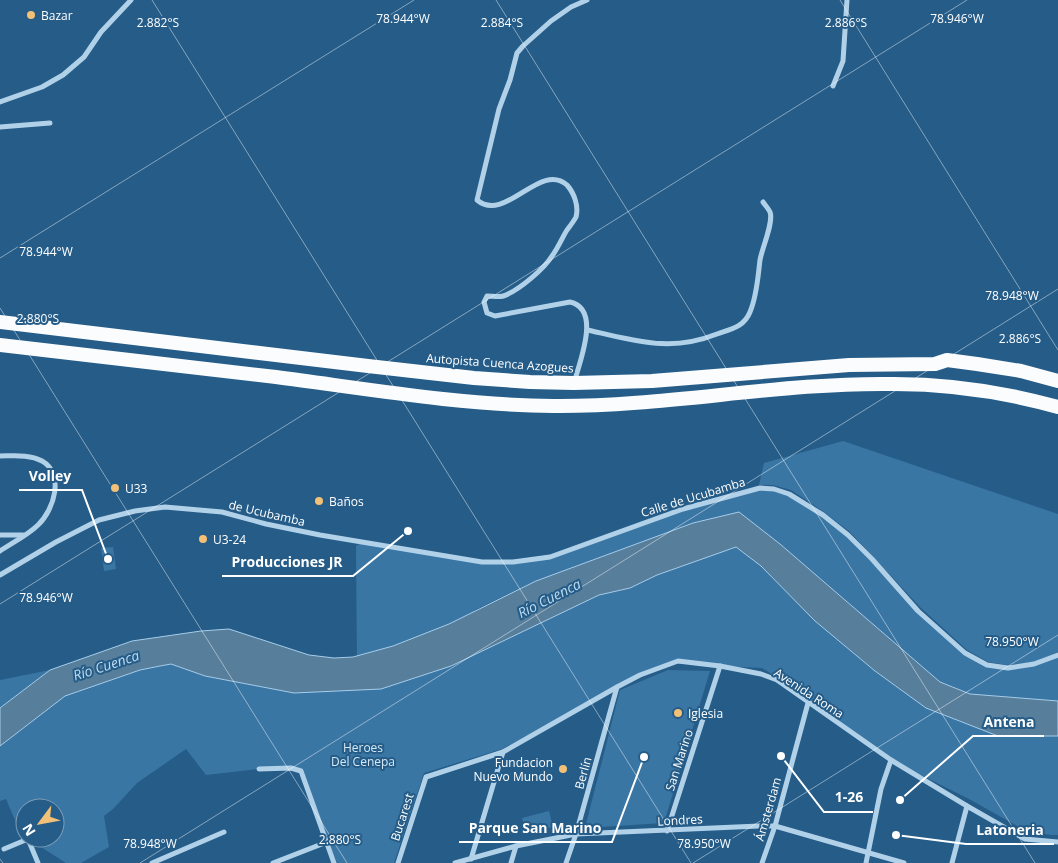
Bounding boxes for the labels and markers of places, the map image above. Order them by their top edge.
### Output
place label: Bazar [41,7,73,24]
marker: Bazar [25,9,37,21]
callout: Volley [19,461,82,490]
place label: U33 [125,480,148,497]
marker: U33 [109,482,121,494]
place label: Baños [329,493,364,510]
marker: Baños [313,495,325,507]
place label: U3-24 [213,531,246,548]
marker: U3-24 [197,533,209,545]
callout: Producciones JR [222,547,353,576]
place label: Iglesia [688,705,723,722]
marker: Iglesia [672,707,684,719]
callout: Antena [973,707,1044,736]
place label: Fundacion Nuevo Mundo [473,754,553,785]
marker: Fundacion Nuevo Mundo [557,763,569,775]
callout: 1-26 [824,783,873,812]
callout: Parque San Marino [459,813,612,842]
callout: Latoneria [966,815,1054,844]

